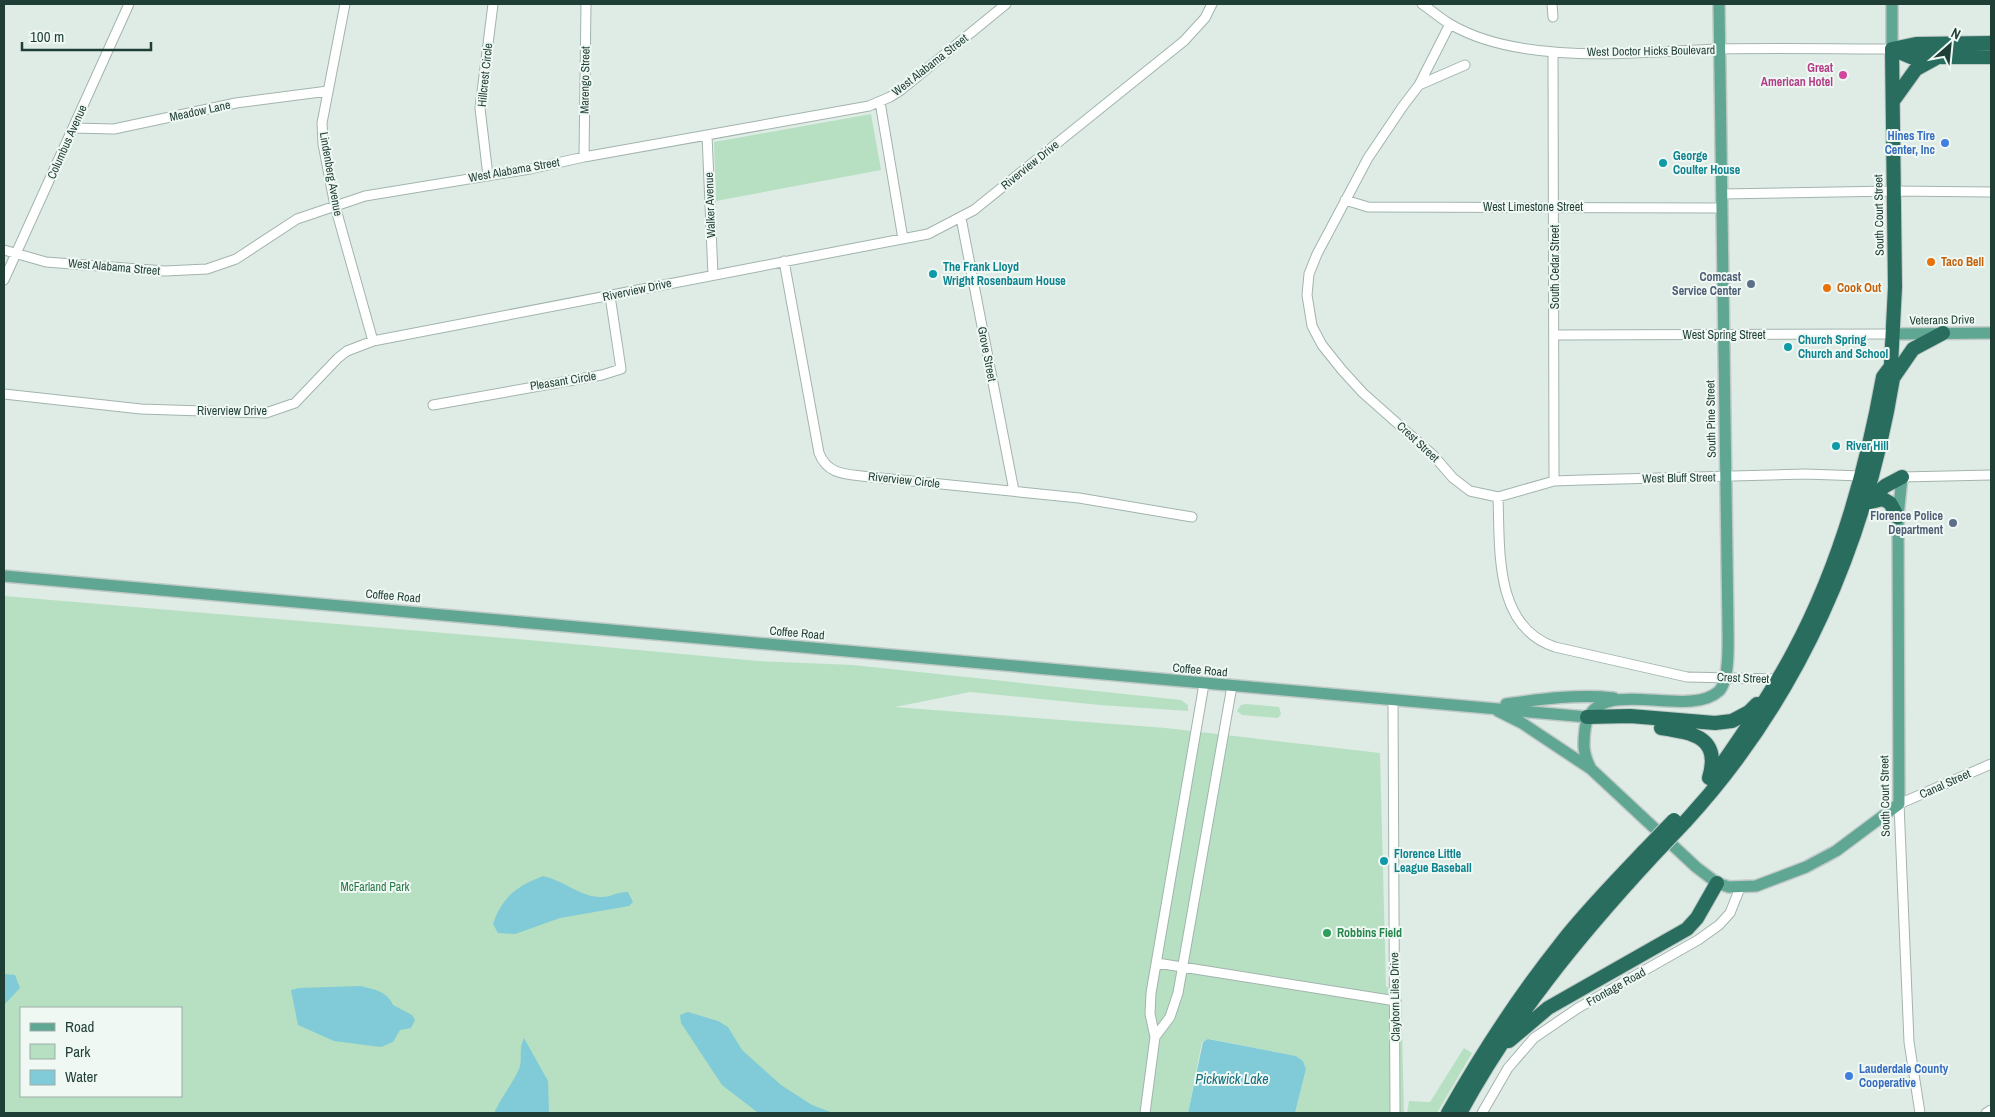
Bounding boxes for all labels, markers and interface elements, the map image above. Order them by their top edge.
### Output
scale bar [22,20,151,52]
north arrow [1925,20,1975,70]
text: N [1948,24,1964,43]
text: 100 m [30,26,64,47]
street label: West Alabama Street [889,30,971,100]
street label: Hillcrest Circle [474,42,496,108]
street label: West Doctor Hicks Boulevard [1587,42,1715,60]
street label: Marengo Street [576,46,594,114]
place label: Great American Hotel [1761,60,1834,90]
marker: Great American Hotel [1837,69,1849,81]
street label: Meadow Lane [168,97,232,125]
street label: Columbus Avenue [43,102,91,182]
place label: Hines Tire Center, Inc [1885,128,1936,158]
street label: Lindenberg Avenue [316,131,346,217]
street label: Riverview Drive [998,137,1062,193]
marker: Hines Tire Center, Inc [1939,137,1951,149]
place label: George Coulter House [1673,148,1741,178]
street label: West Alabama Street [467,154,561,186]
marker: George Coulter House [1657,157,1669,169]
street label: Walker Avenue [701,172,719,238]
street label: South Court Street [1870,174,1888,256]
street label: West Limestone Street [1483,199,1583,215]
street label: South Cedar Street [1547,225,1563,309]
place label: Taco Bell [1941,254,1984,270]
street label: West Alabama Street [67,255,161,279]
marker: Taco Bell [1925,256,1937,268]
place label: The Frank Lloyd Wright Rosenbaum House [943,259,1066,289]
marker: The Frank Lloyd Wright Rosenbaum House [927,268,939,280]
place label: Comcast Service Center [1672,269,1742,299]
street label: Riverview Drive [601,275,673,305]
marker: Comcast Service Center [1745,278,1757,290]
place label: Cook Out [1837,280,1882,296]
marker: Cook Out [1821,282,1833,294]
street label: Veterans Drive [1909,311,1975,329]
street label: Grove Street [974,325,1000,383]
street label: West Spring Street [1683,327,1766,343]
place label: Church Spring Church and School [1798,332,1888,362]
marker: Church Spring Church and School [1782,341,1794,353]
street label: Pleasant Circle [529,368,597,394]
street label: South Pine Street [1702,380,1720,458]
street label: Riverview Drive [197,403,267,419]
street label: Crest Street [1393,418,1443,466]
place label: River Hill [1846,438,1889,454]
marker: River Hill [1830,440,1842,452]
street label: Riverview Circle [867,468,941,492]
street label: West Bluff Street [1642,469,1716,487]
place label: Florence Police Department [1870,508,1944,538]
marker: Florence Police Department [1947,517,1959,529]
street label: Coffee Road [365,586,421,606]
street label: Coffee Road [769,623,825,643]
street label: Coffee Road [1172,660,1228,680]
street label: Crest Street [1716,669,1770,687]
street label: South Court Street [1876,755,1894,837]
street label: Canal Street [1917,765,1973,802]
place label: Florence Little League Baseball [1394,846,1472,876]
marker: Florence Little League Baseball [1378,855,1390,867]
park label: McFarland Park [341,879,410,895]
place label: Robbins Field [1337,925,1402,941]
marker: Robbins Field [1321,927,1333,939]
street label: Clayborn Liles Drive [1386,952,1404,1042]
street label: Frontage Road [1583,964,1649,1010]
legend [20,1007,182,1097]
text: Road [65,1016,94,1037]
text: Park [65,1041,91,1062]
place label: Lauderdale County Cooperative [1859,1061,1949,1091]
text: Water [65,1066,97,1087]
water label: Pickwick Lake [1195,1070,1269,1088]
marker: Lauderdale County Cooperative [1843,1070,1855,1082]

